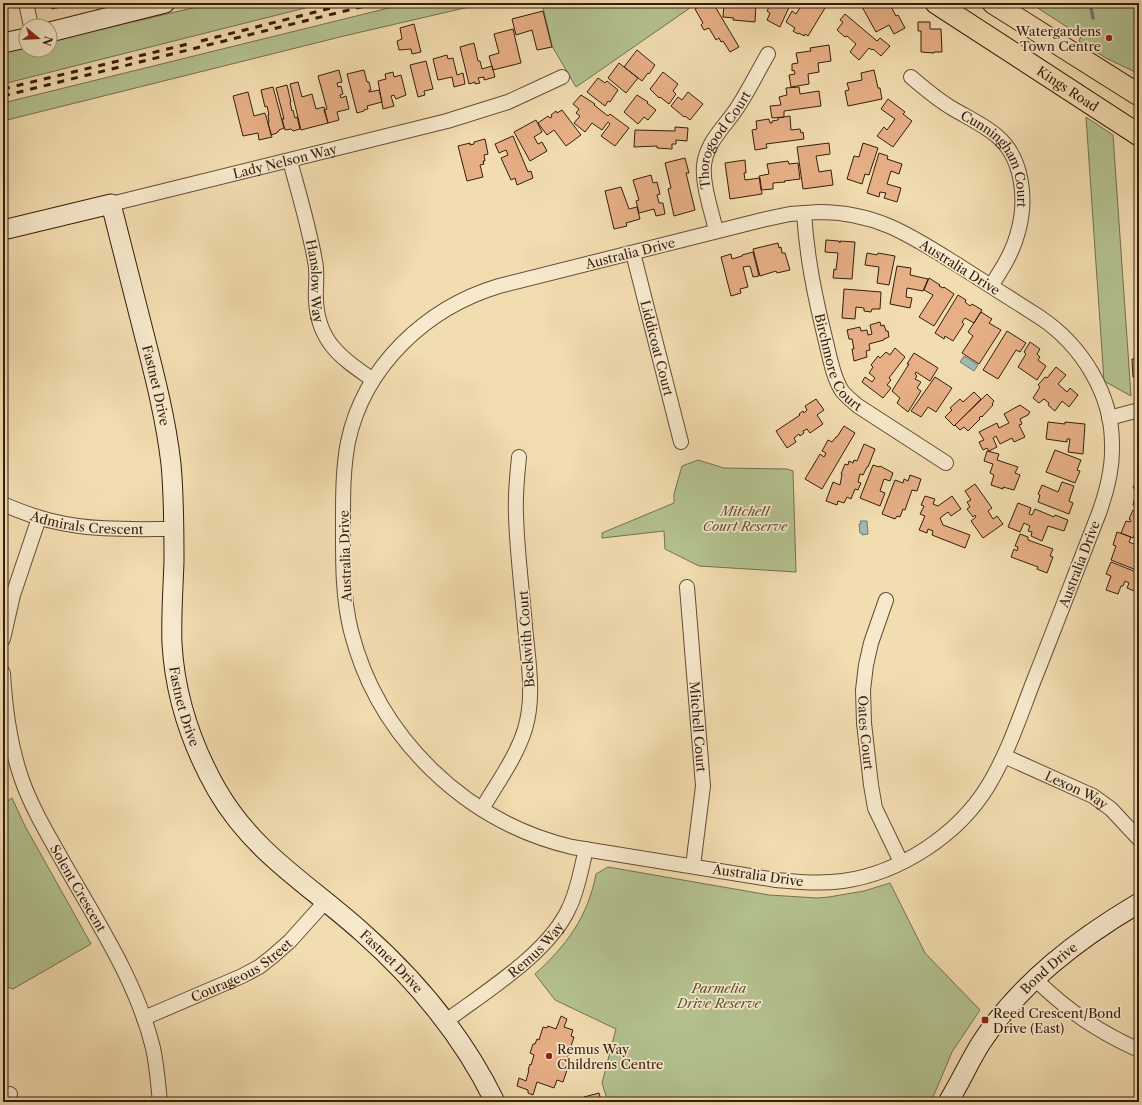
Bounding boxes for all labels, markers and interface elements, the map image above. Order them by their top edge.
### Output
north arrow [18,18,58,58]
place label: Watergardens Town Centre [1015,23,1101,54]
marker: Watergardens Town Centre [1104,33,1114,43]
text: N [39,34,56,48]
street label: Kings Road [1034,63,1102,115]
street label: Thorogood Court [696,88,754,190]
street label: Cunningham Court [958,107,1030,208]
street label: Lady Nelson Way [231,140,339,182]
street label: Australia Drive [583,234,676,272]
street label: Australia Drive [916,235,1003,298]
street label: Hanslow Way [303,238,327,325]
street label: Liddicoat Court [637,298,677,398]
street label: Birchmore Court [812,312,865,415]
street label: Fastnet Drive [139,343,173,427]
park label: Mitchell Court Reserve [703,503,788,534]
street label: Admirals Crescent [28,507,144,537]
street label: Australia Drive [335,510,355,603]
street label: Australia Drive [1055,518,1103,611]
street label: Beckwith Court [515,589,537,688]
street label: Fastnet Drive [166,665,203,749]
street label: Mitchell Court [687,680,710,773]
street label: Oates Court [855,695,877,771]
street label: Lexon Way [1042,767,1112,813]
street label: Solent Crescent [47,841,110,935]
street label: Australia Drive [711,861,805,889]
street label: Remus Way [505,918,567,981]
street label: Fastnet Drive [357,926,426,996]
street label: Courageous Street [188,935,296,1005]
street label: Bond Drive [1017,939,1080,997]
park label: Parmelia Drive Reserve [676,980,762,1011]
place label: Reed Crescent/Bond Drive (East) [993,1005,1121,1036]
marker: Reed Crescent/Bond Drive (East) [980,1015,990,1025]
place label: Remus Way Childrens Centre [557,1041,663,1072]
marker: Remus Way Childrens Centre [544,1051,554,1061]

